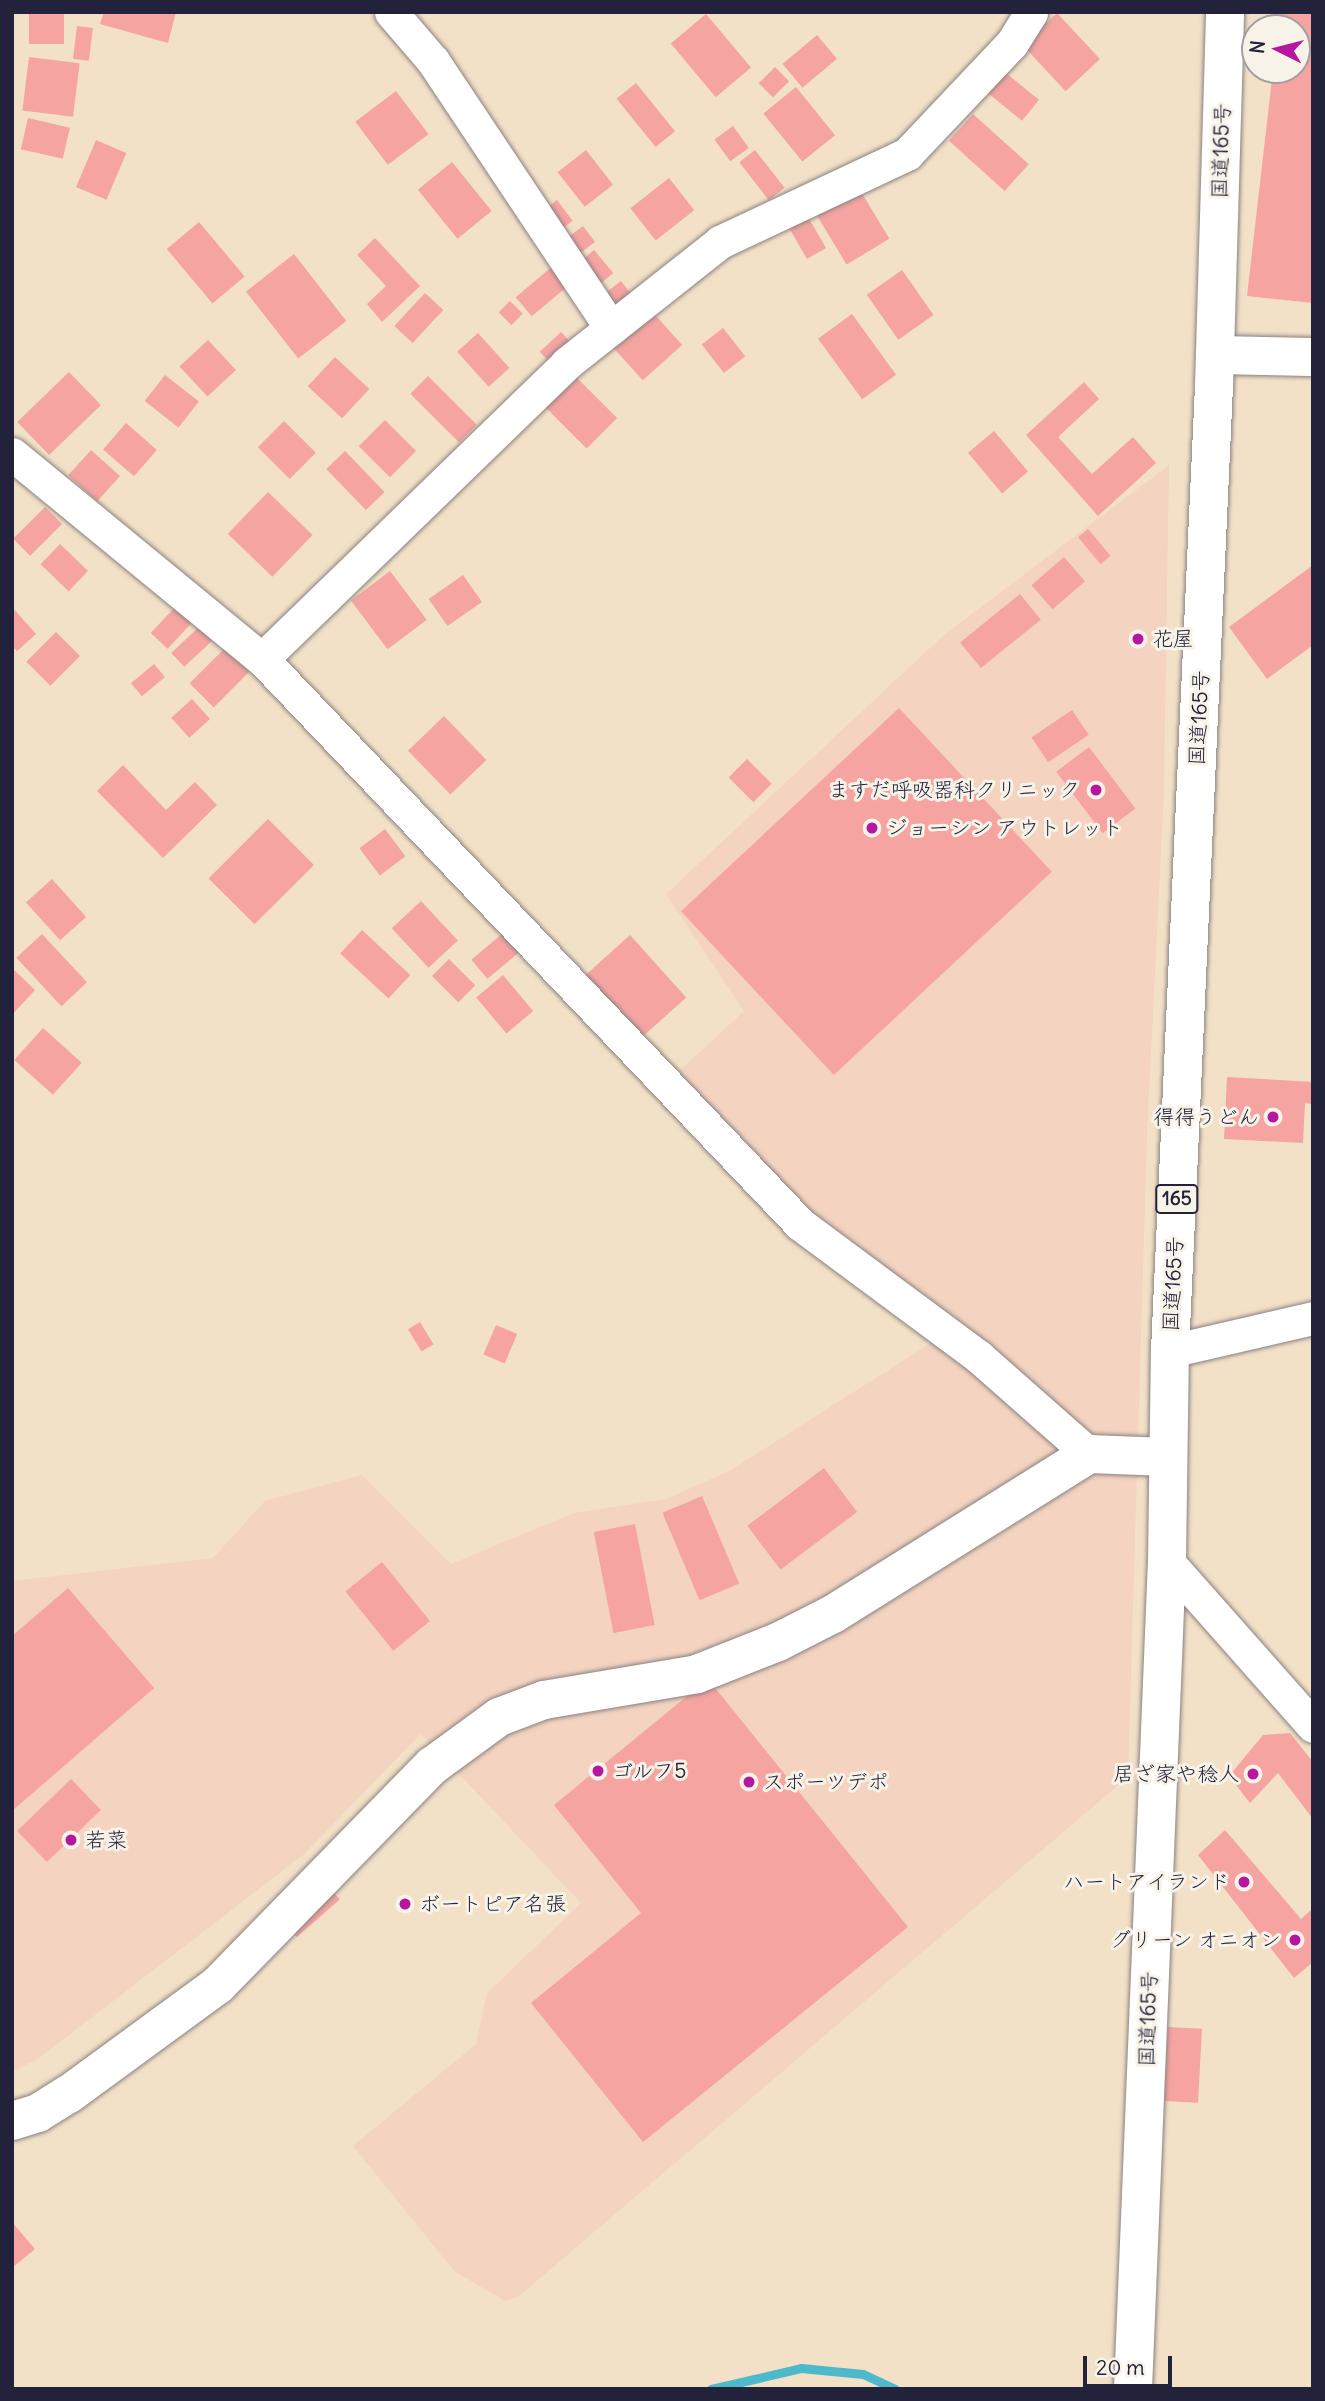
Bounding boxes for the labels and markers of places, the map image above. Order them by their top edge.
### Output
place label: 花屋 [1152,626,1194,652]
marker: 花屋 [1130,631,1146,647]
place label: ますだ呼吸器科クリニック [828,777,1080,803]
marker: ますだ呼吸器科クリニック [1086,780,1106,800]
place label: ジョーシン アウトレット [886,815,1122,841]
marker: ジョーシン アウトレット [864,820,880,836]
place label: 得得うどん [1154,1104,1259,1130]
marker: 得得うどん [1265,1109,1281,1125]
place label: ゴルフ5 [612,1758,687,1784]
place label: 居ざ家や稔人 [1113,1761,1239,1787]
marker: ゴルフ5 [590,1763,606,1779]
marker: 居ざ家や稔人 [1245,1766,1261,1782]
place label: スポーツデポ [763,1769,889,1795]
marker: スポーツデポ [741,1774,757,1790]
place label: 若菜 [85,1827,127,1853]
marker: 若菜 [63,1832,79,1848]
place label: ハートアイランド [1062,1869,1230,1895]
marker: ハートアイランド [1236,1874,1252,1890]
place label: ボートピア名張 [419,1891,566,1917]
marker: ボートピア名張 [397,1896,413,1912]
place label: グリーン オニオン [1108,1927,1281,1953]
marker: グリーン オニオン [1287,1932,1303,1948]

